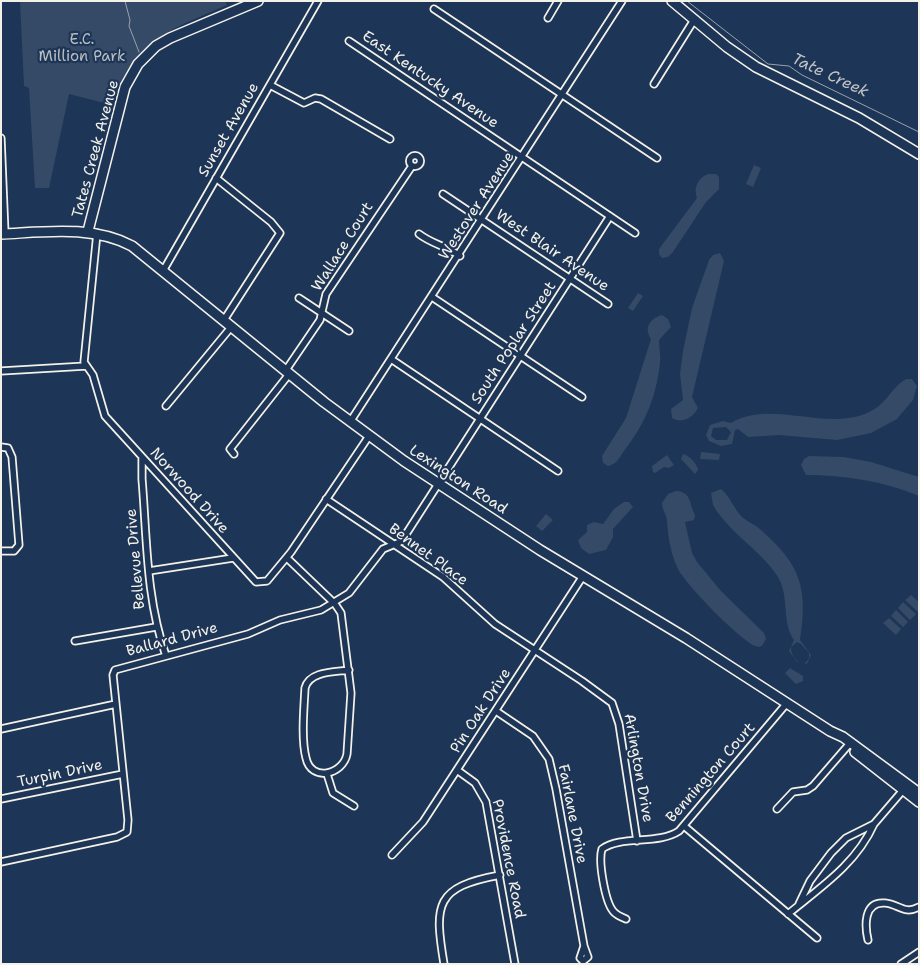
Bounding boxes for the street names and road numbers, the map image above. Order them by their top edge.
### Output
street label: East Kentucky Avenue [358,28,502,132]
street label: Tates Creek Avenue [69,78,123,220]
street label: Sunset Avenue [195,80,263,180]
street label: Westover Avenue [435,149,519,263]
street label: Wallace Court [308,199,378,295]
street label: West Blair Avenue [492,206,612,296]
street label: South Poplar Street [468,278,560,408]
street label: Lexington Road [406,442,510,518]
street label: Norwood Drive [146,444,232,538]
street label: Bellevue Drive [123,508,149,610]
street label: Bennet Place [385,520,471,590]
street label: Ballard Drive [124,619,220,661]
street label: Pin Oak Drive [447,665,515,757]
street label: Arlington Drive [620,712,656,824]
street label: Bennington Court [663,719,759,827]
street label: Turpin Drive [16,756,104,792]
street label: Fairlane Drive [554,763,590,865]
street label: Providence Road [488,798,528,920]

